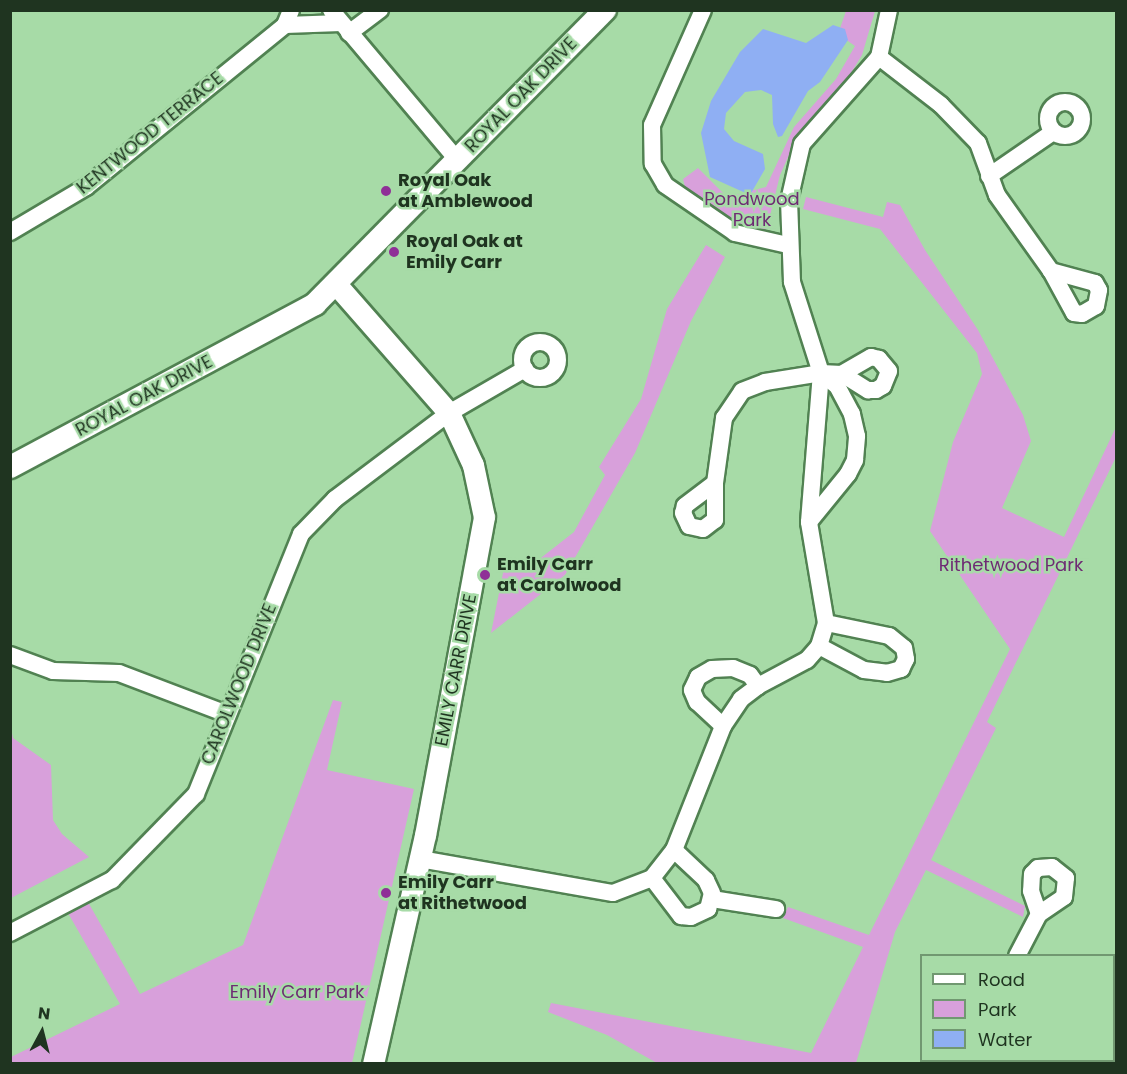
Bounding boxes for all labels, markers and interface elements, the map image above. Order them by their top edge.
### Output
street label: ROYAL OAK DRIVE [461,33,581,157]
street label: KENTWOOD TERRACE [73,67,227,199]
place label: Royal Oak at Amblewood [398,170,533,213]
marker: Royal Oak at Amblewood [379,184,393,198]
park label: Pondwood Park [704,189,800,232]
place label: Royal Oak at Emily Carr [406,231,523,274]
marker: Royal Oak at Emily Carr [387,245,401,259]
street label: ROYAL OAK DRIVE [72,351,216,441]
place label: Emily Carr at Carolwood [497,554,622,596]
park label: Rithetwood Park [939,554,1083,576]
marker: Emily Carr at Carolwood [478,568,492,582]
street label: EMILY CARR DRIVE [431,592,481,748]
street label: CAROLWOOD DRIVE [197,600,281,768]
place label: Emily Carr at Rithetwood [398,872,527,914]
marker: Emily Carr at Rithetwood [379,886,393,900]
legend [920,954,1115,1062]
text: Road [978,967,1025,992]
park label: Emily Carr Park [230,981,364,1003]
text: Park [978,997,1017,1022]
text: N [37,1001,52,1026]
north arrow [12,1002,72,1062]
text: Water [978,1027,1032,1052]

